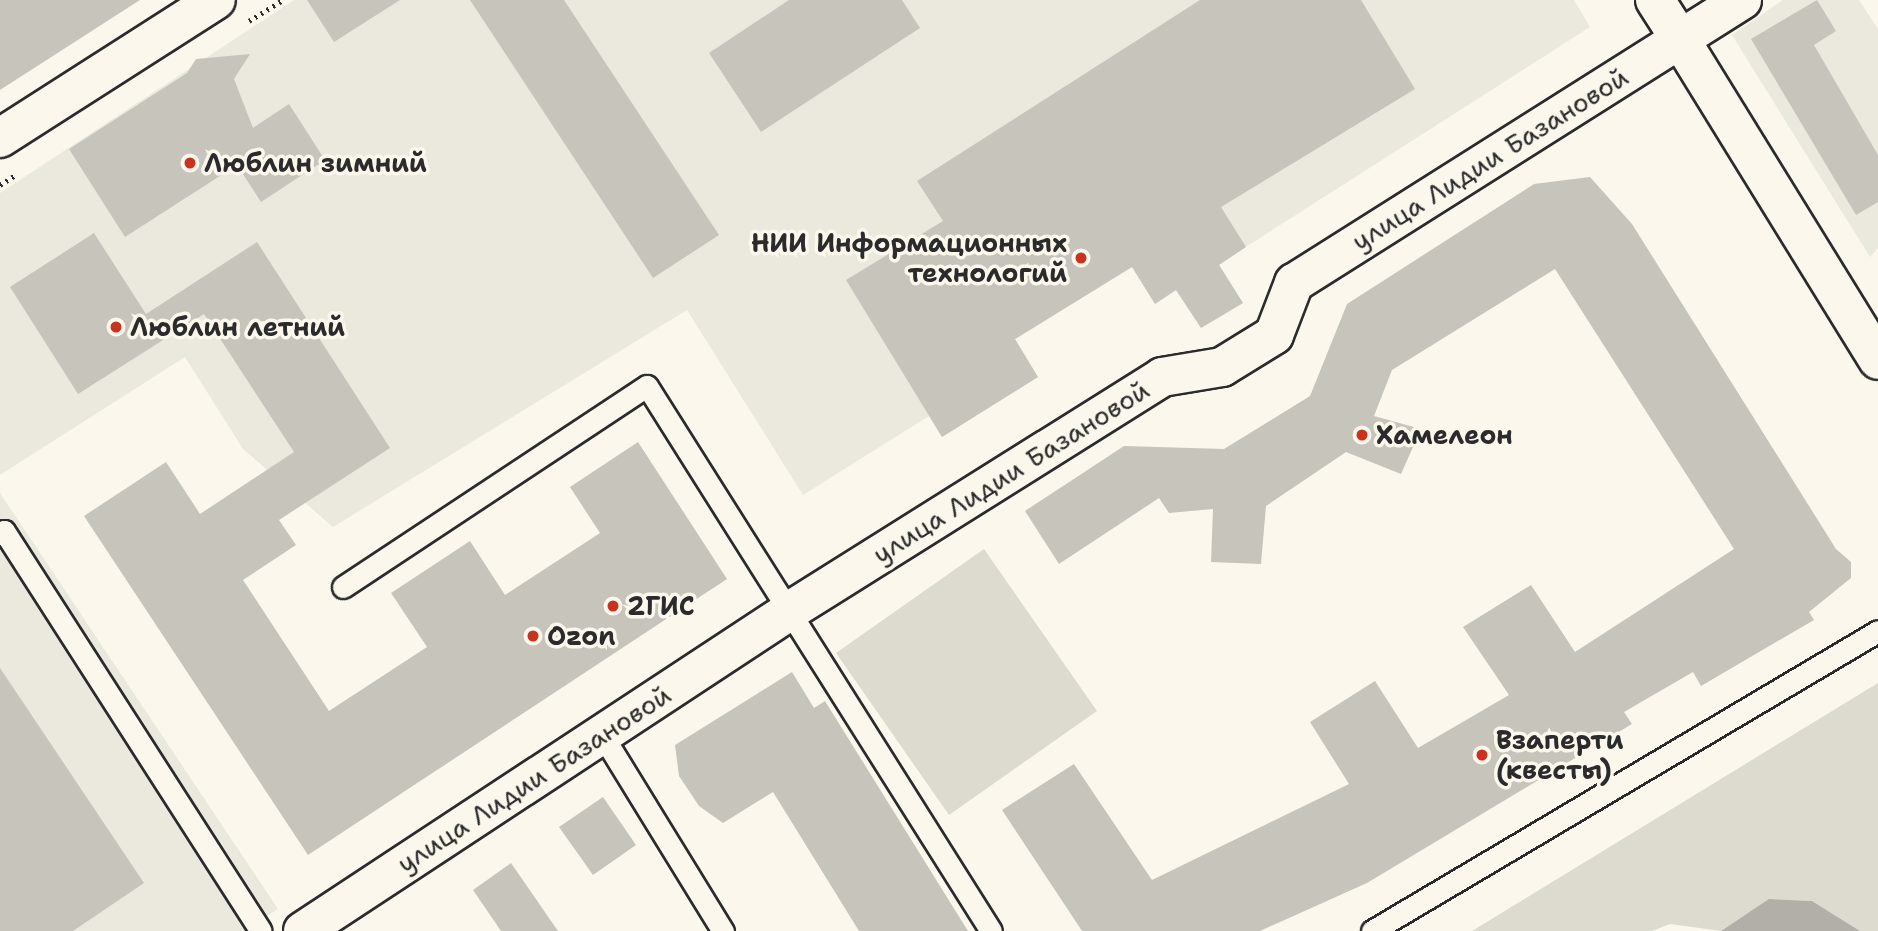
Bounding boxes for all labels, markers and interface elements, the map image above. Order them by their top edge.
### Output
street label: улица Лидии Базановой [1346,61,1634,257]
place label: Люблин зимний [204,147,427,179]
marker: Люблин зимний [182,155,198,171]
place label: НИИ Информационных технологий [751,227,1067,288]
marker: НИИ Информационных технологий [1073,250,1089,266]
place label: Люблин летний [130,311,345,343]
marker: Люблин летний [108,319,124,335]
street label: улица Лидии Базановой [867,374,1155,570]
place label: Хамелеон [1376,419,1513,451]
marker: Хамелеон [1354,427,1370,443]
place label: 2ГИС [627,590,695,622]
marker: 2ГИС [605,598,621,614]
place label: Ozon [547,620,616,652]
marker: Ozon [525,628,541,644]
street label: улица Лидии Базановой [391,679,677,879]
place label: Взаперти (квесты) [1496,724,1623,786]
marker: Взаперти (квесты) [1474,747,1490,763]

